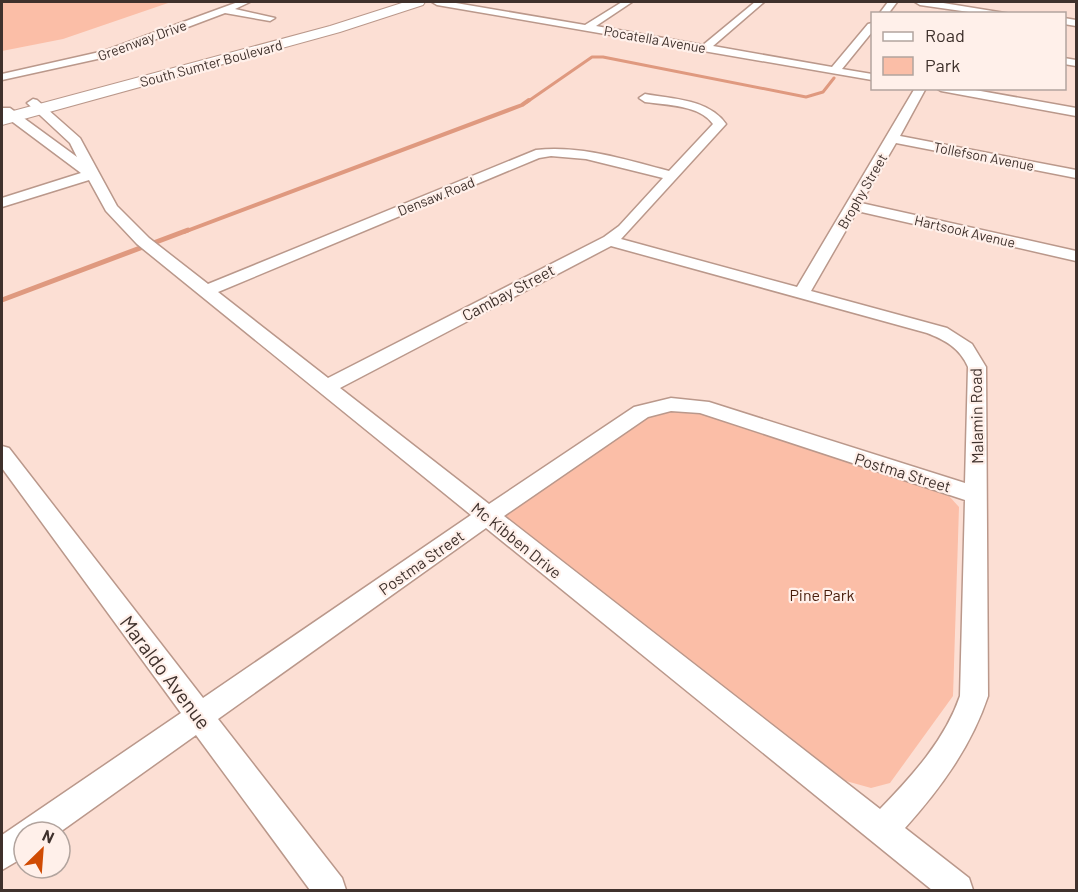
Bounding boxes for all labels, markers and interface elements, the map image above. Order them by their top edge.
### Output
legend [871,12,1066,90]
street label: Greenway Drive [95,16,189,64]
street label: Pocatella Avenue [603,22,707,56]
text: Road [925,24,965,46]
street label: South Sumter Boulevard [138,36,284,90]
text: Park [925,54,960,76]
street label: Tollefson Avenue [932,138,1036,174]
street label: Brophy Street [834,150,890,232]
street label: Densaw Road [395,173,477,219]
street label: Hartsook Avenue [913,211,1017,251]
street label: Cambay Street [458,260,558,324]
street label: Malamin Road [966,368,986,464]
street label: Postma Street [853,448,953,496]
street label: Mc Kibben Drive [468,498,566,582]
street label: Postma Street [375,526,467,598]
park label: Pine Park [789,585,855,604]
street label: Maraldo Avenue [116,610,216,734]
north arrow [12,820,72,880]
text: N [40,825,57,847]

